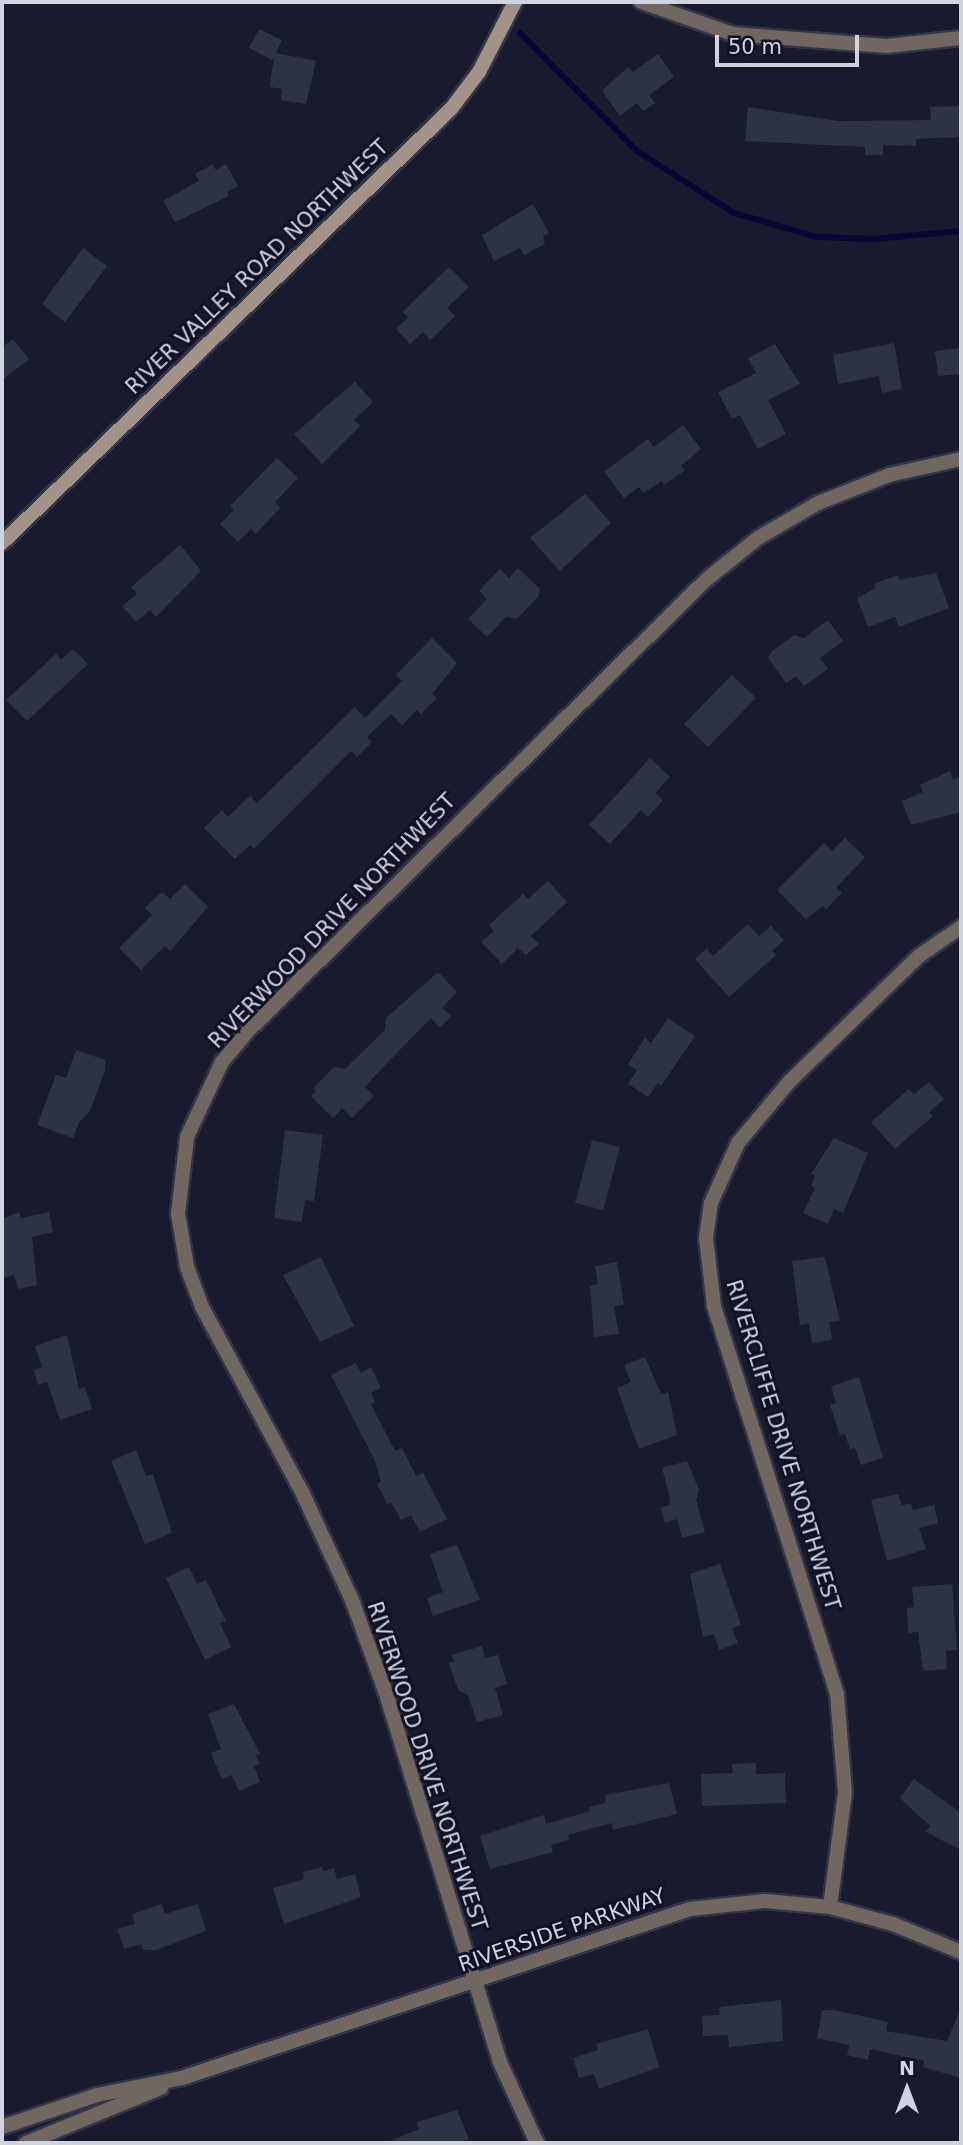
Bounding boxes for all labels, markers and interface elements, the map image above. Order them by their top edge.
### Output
scale bar [718,21,862,65]
text: 50 m [728,35,782,59]
street label: RIVER VALLEY ROAD NORTHWEST [120,135,394,399]
street label: RIVERWOOD DRIVE NORTHWEST [203,788,461,1054]
street label: RIVERCLIFFE DRIVE NORTHWEST [721,1277,845,1613]
street label: RIVERWOOD DRIVE NORTHWEST [362,1598,492,1934]
street label: RIVERSIDE PARKWAY [455,1883,669,1977]
north arrow [872,2054,942,2124]
text: N [899,2057,915,2079]

